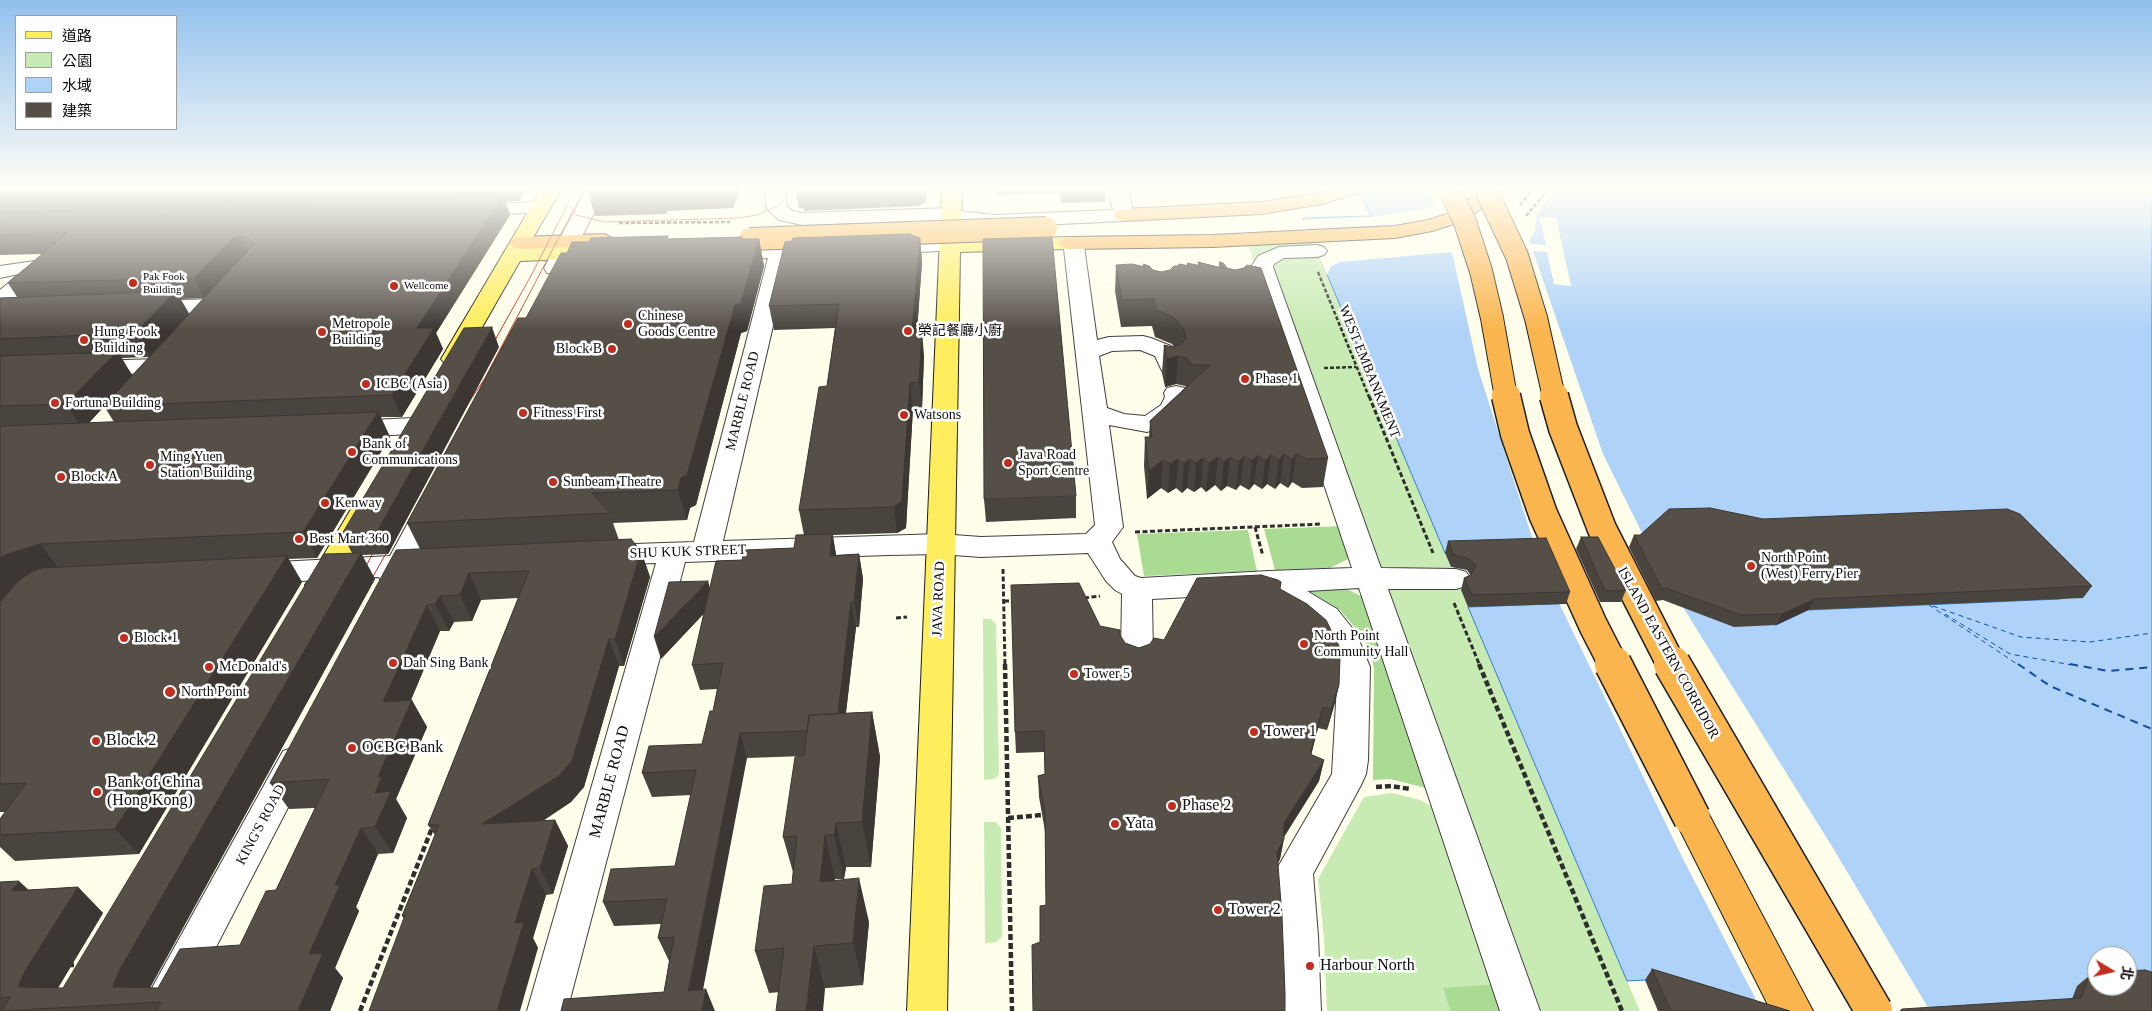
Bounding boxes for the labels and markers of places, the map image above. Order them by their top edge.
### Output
place label: Pak Fook Building [143,270,185,296]
marker: Pak Fook Building [127,277,139,289]
place label: Wellcome [404,279,448,293]
marker: Wellcome [388,280,400,292]
place label: Chinese Goods Centre [638,308,715,341]
place label: Metropole Building [332,316,390,348]
marker: Chinese Goods Centre [622,318,634,330]
place label: 榮記餐廳小廚 [918,323,1002,339]
place label: Hung Fook Building [94,324,157,357]
marker: 榮記餐廳小廚 [902,325,914,337]
marker: Metropole Building [316,326,328,338]
marker: Hung Fook Building [78,334,90,346]
place label: Block B [556,341,602,357]
marker: Block B [606,343,618,355]
place label: Phase 1 [1255,371,1298,387]
marker: Phase 1 [1239,373,1251,385]
place label: ICBC (Asia) [376,376,447,392]
marker: ICBC (Asia) [360,378,372,390]
place label: Fortuna Building [65,395,161,411]
marker: Fortuna Building [49,397,61,409]
place label: Fitness First [533,405,602,421]
marker: Fitness First [517,407,529,419]
place label: Watsons [914,407,961,423]
marker: Watsons [898,409,910,421]
place label: Bank of Communications [362,436,458,468]
marker: Bank of Communications [346,446,358,458]
place label: Java Road Sport Centre [1018,447,1089,480]
place label: Ming Yuen Station Building [160,449,252,482]
marker: Java Road Sport Centre [1002,457,1014,469]
marker: Ming Yuen Station Building [144,459,156,471]
place label: Block A [71,469,118,485]
marker: Block A [55,471,67,483]
place label: Sunbeam Theatre [563,474,661,490]
marker: Sunbeam Theatre [547,476,559,488]
place label: Kenway [335,495,382,511]
marker: Kenway [319,497,331,509]
place label: Best Mart 360 [309,531,389,547]
marker: Best Mart 360 [293,533,305,545]
place label: North Point (West) Ferry Pier [1761,550,1858,582]
marker: North Point (West) Ferry Pier [1745,560,1757,572]
place label: North Point Community Hall [1314,628,1408,660]
place label: Block 1 [134,630,178,646]
marker: Block 1 [118,632,130,644]
marker: North Point Community Hall [1298,638,1310,650]
place label: Dah Sing Bank [403,655,489,671]
marker: Dah Sing Bank [387,657,399,669]
place label: McDonald's [219,659,287,675]
marker: McDonald's [203,661,215,673]
place label: Tower 5 [1084,666,1130,682]
marker: Tower 5 [1068,668,1080,680]
place label: North Point [181,684,247,700]
marker: North Point [163,685,177,699]
place label: Tower 1 [1264,722,1317,742]
marker: Tower 1 [1248,726,1260,738]
place label: Block 2 [106,731,156,751]
marker: Block 2 [90,735,102,747]
place label: OCBC Bank [362,738,443,758]
marker: OCBC Bank [346,742,358,754]
place label: Bank of China (Hong Kong) [107,773,200,811]
marker: Bank of China (Hong Kong) [91,786,103,798]
place label: Phase 2 [1182,796,1231,816]
marker: Phase 2 [1166,800,1178,812]
place label: Yata [1125,814,1154,834]
marker: Yata [1109,818,1121,830]
place label: Tower 2 [1228,900,1281,920]
marker: Tower 2 [1212,904,1224,916]
place label: Harbour North [1320,956,1415,976]
marker: Harbour North [1304,960,1316,972]

